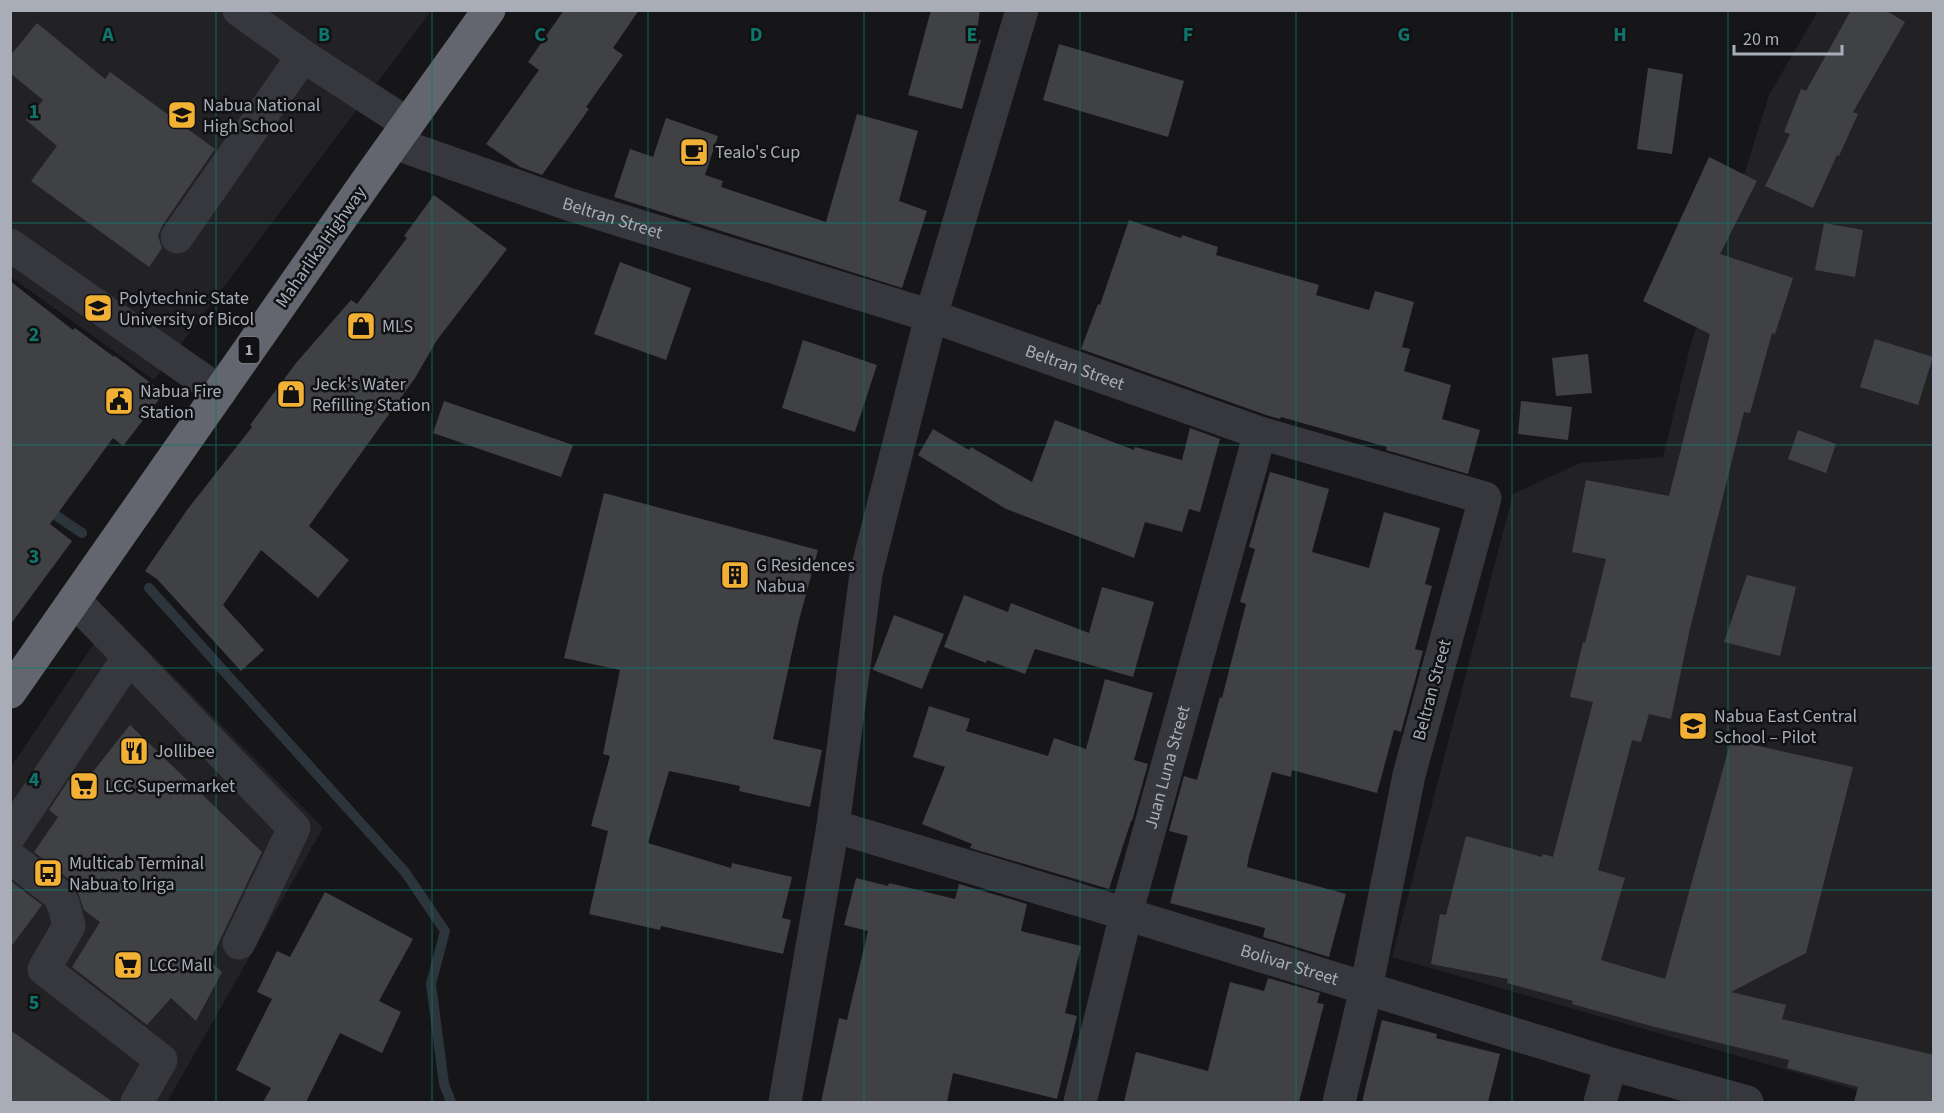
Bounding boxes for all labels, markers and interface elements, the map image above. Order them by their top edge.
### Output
scale bar [1734,18,1842,56]
text: A [101,21,114,49]
text: B [318,21,330,49]
text: C [534,21,546,49]
text: D [750,21,762,49]
text: E [967,21,977,49]
text: F [1183,21,1193,49]
text: G [1398,21,1410,49]
text: H [1613,21,1627,49]
text: 20 m [1743,27,1779,52]
place label: Nabua National High School [203,93,320,139]
text: 1 [29,98,39,126]
school or university icon: Nabua National High School [166,99,198,131]
cafe icon: Tealo's Cup [678,136,710,168]
place label: Tealo's Cup [715,140,800,165]
street label: Maharlika Highway [270,181,373,313]
street label: Beltran Street [559,191,666,245]
place label: Polytechnic State University of Bicol [119,286,254,332]
school or university icon: Polytechnic State University of Bicol [82,292,114,324]
shop icon: MLS [345,310,377,342]
place label: MLS [382,314,413,339]
text: 2 [29,321,39,349]
road number: 1 [238,337,260,363]
street label: Beltran Street [1022,338,1128,396]
place label: Jeck's Water Refilling Station [312,372,431,418]
shop icon: Jeck's Water Refilling Station [275,378,307,410]
place label: Nabua Fire Station [140,379,222,425]
public building icon: Nabua Fire Station [103,385,135,417]
text: 3 [29,543,39,571]
place label: G Residences Nabua [756,553,855,599]
building icon: G Residences Nabua [719,559,751,591]
street label: Beltran Street [1407,637,1457,743]
street label: Juan Luna Street [1138,703,1196,832]
place label: Nabua East Central School – Pilot [1714,704,1857,750]
school or university icon: Nabua East Central School – Pilot [1677,710,1709,742]
restaurant icon: Jollibee [118,735,150,767]
place label: Jollibee [155,739,215,764]
text: 4 [29,766,40,794]
supermarket icon: LCC Supermarket [68,770,100,802]
place label: LCC Supermarket [105,774,235,799]
place label: Multicab Terminal Nabua to Iriga [69,851,204,897]
bus stop icon: Multicab Terminal Nabua to Iriga [32,857,64,889]
street label: Bolivar Street [1237,938,1342,991]
supermarket icon: LCC Mall [112,949,144,981]
place label: LCC Mall [149,953,212,978]
text: 5 [29,989,39,1017]

